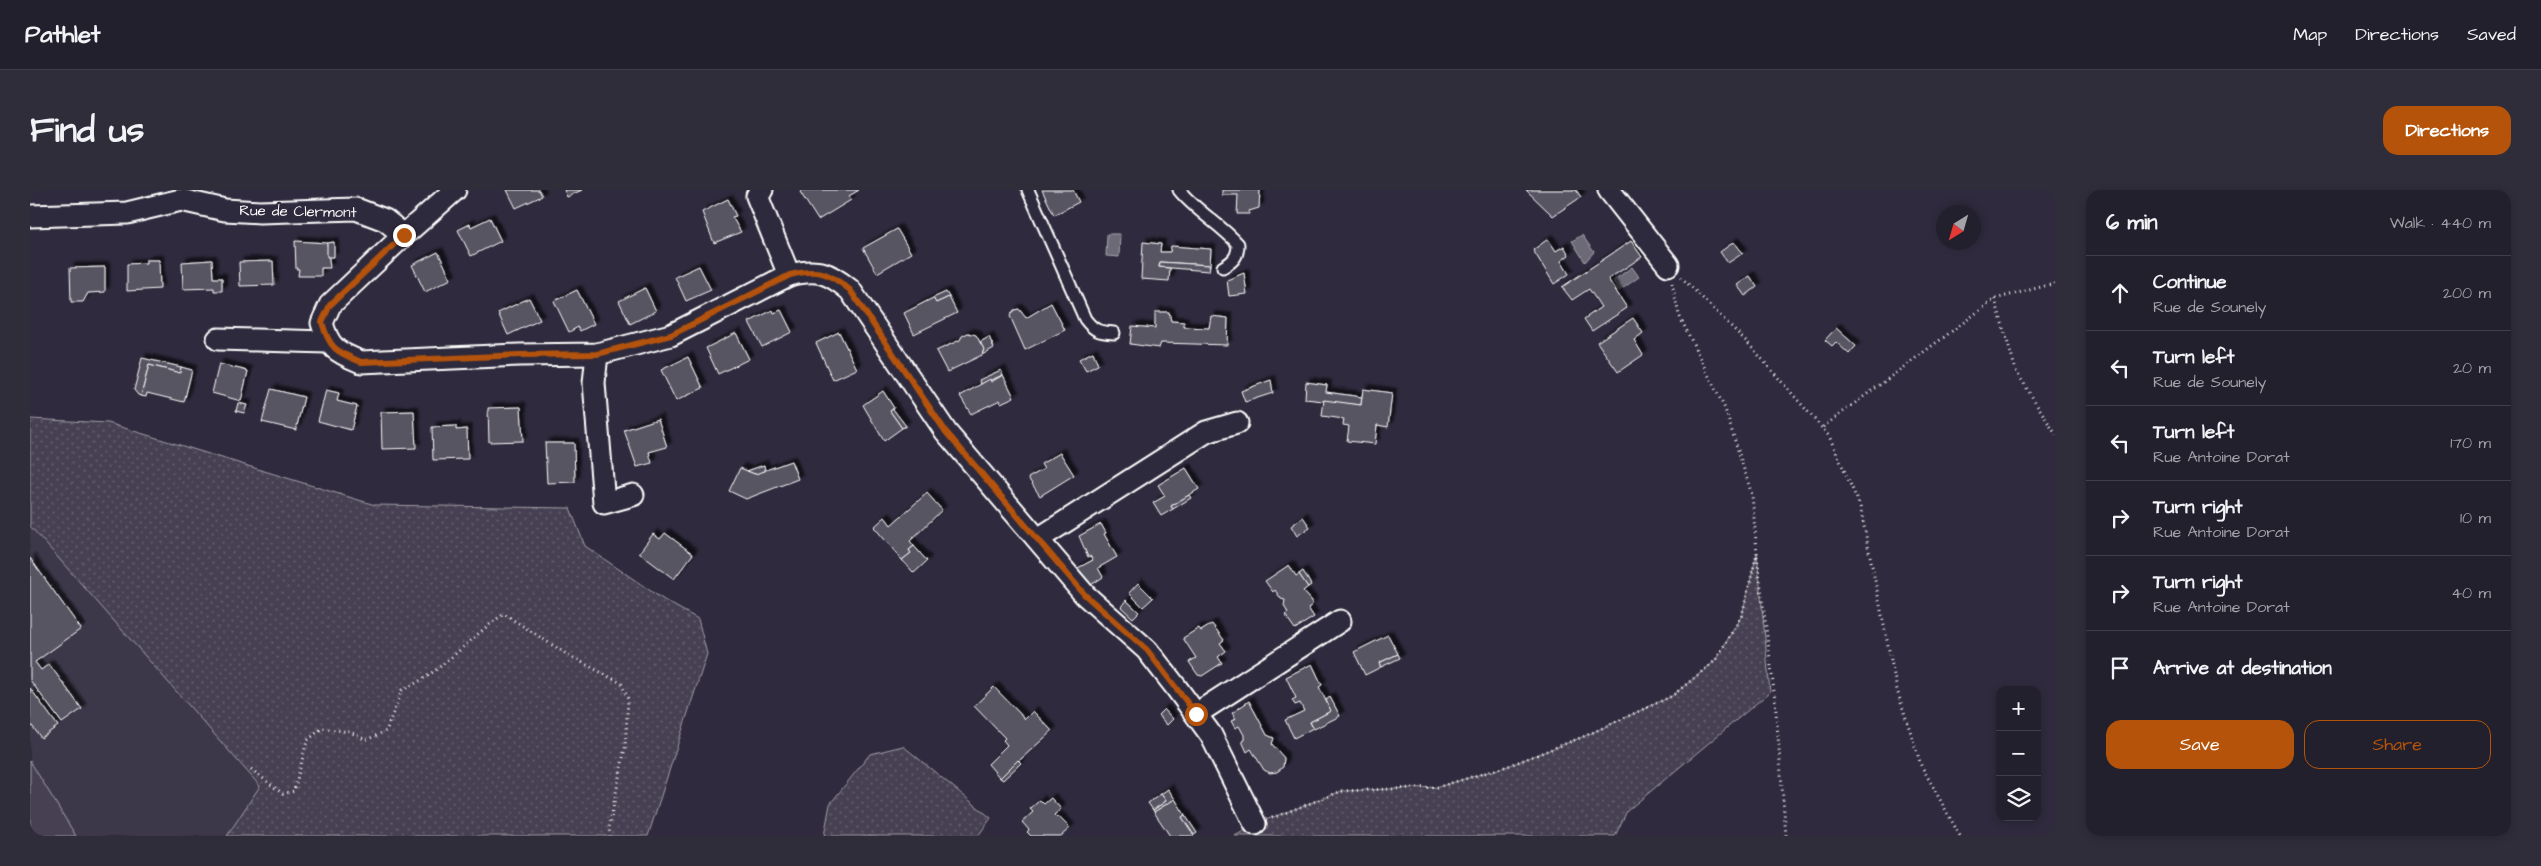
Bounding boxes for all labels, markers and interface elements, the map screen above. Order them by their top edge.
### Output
text: Pathlet [25,18,101,52]
text: Map [2293,22,2327,47]
text: Directions [2355,22,2439,47]
text: Saved [2467,22,2516,47]
text: Find us [30,106,144,155]
button: Directions [2383,106,2511,155]
street label: Rue de Clermont [239,200,357,223]
north arrow [1936,205,1981,250]
text: 6 min [2106,208,2158,237]
text: Walk · 440 m [2390,212,2491,234]
route end [393,224,416,247]
text: Continue [2153,269,2227,296]
icon: ahead [2106,279,2134,307]
text: 200 m [2443,282,2491,304]
text: Rue de Sounely [2153,296,2266,318]
text: Turn left [2153,344,2234,371]
icon: left [2106,354,2134,382]
text: 20 m [2453,357,2491,379]
text: Rue de Sounely [2153,371,2266,393]
text: Turn left [2153,419,2234,446]
icon: left [2106,429,2134,457]
text: 170 m [2450,432,2491,454]
text: Rue Antoine Dorat [2153,446,2290,468]
text: Turn right [2153,494,2242,521]
icon: right [2106,504,2134,532]
text: 10 m [2460,507,2491,529]
text: Rue Antoine Dorat [2153,521,2290,543]
text: Turn right [2153,569,2242,596]
icon: right [2106,579,2134,607]
text: 40 m [2451,582,2491,604]
text: Rue Antoine Dorat [2153,596,2290,618]
icon: arrive [2106,654,2134,682]
text: Arrive at destination [2153,655,2332,682]
map controls [1996,686,2041,821]
button: + [1996,686,2041,731]
route start [1185,703,1208,726]
button: Save [2106,720,2294,769]
button: Share [2304,720,2491,769]
button: − [1996,731,2041,776]
button: layers [1996,776,2041,821]

